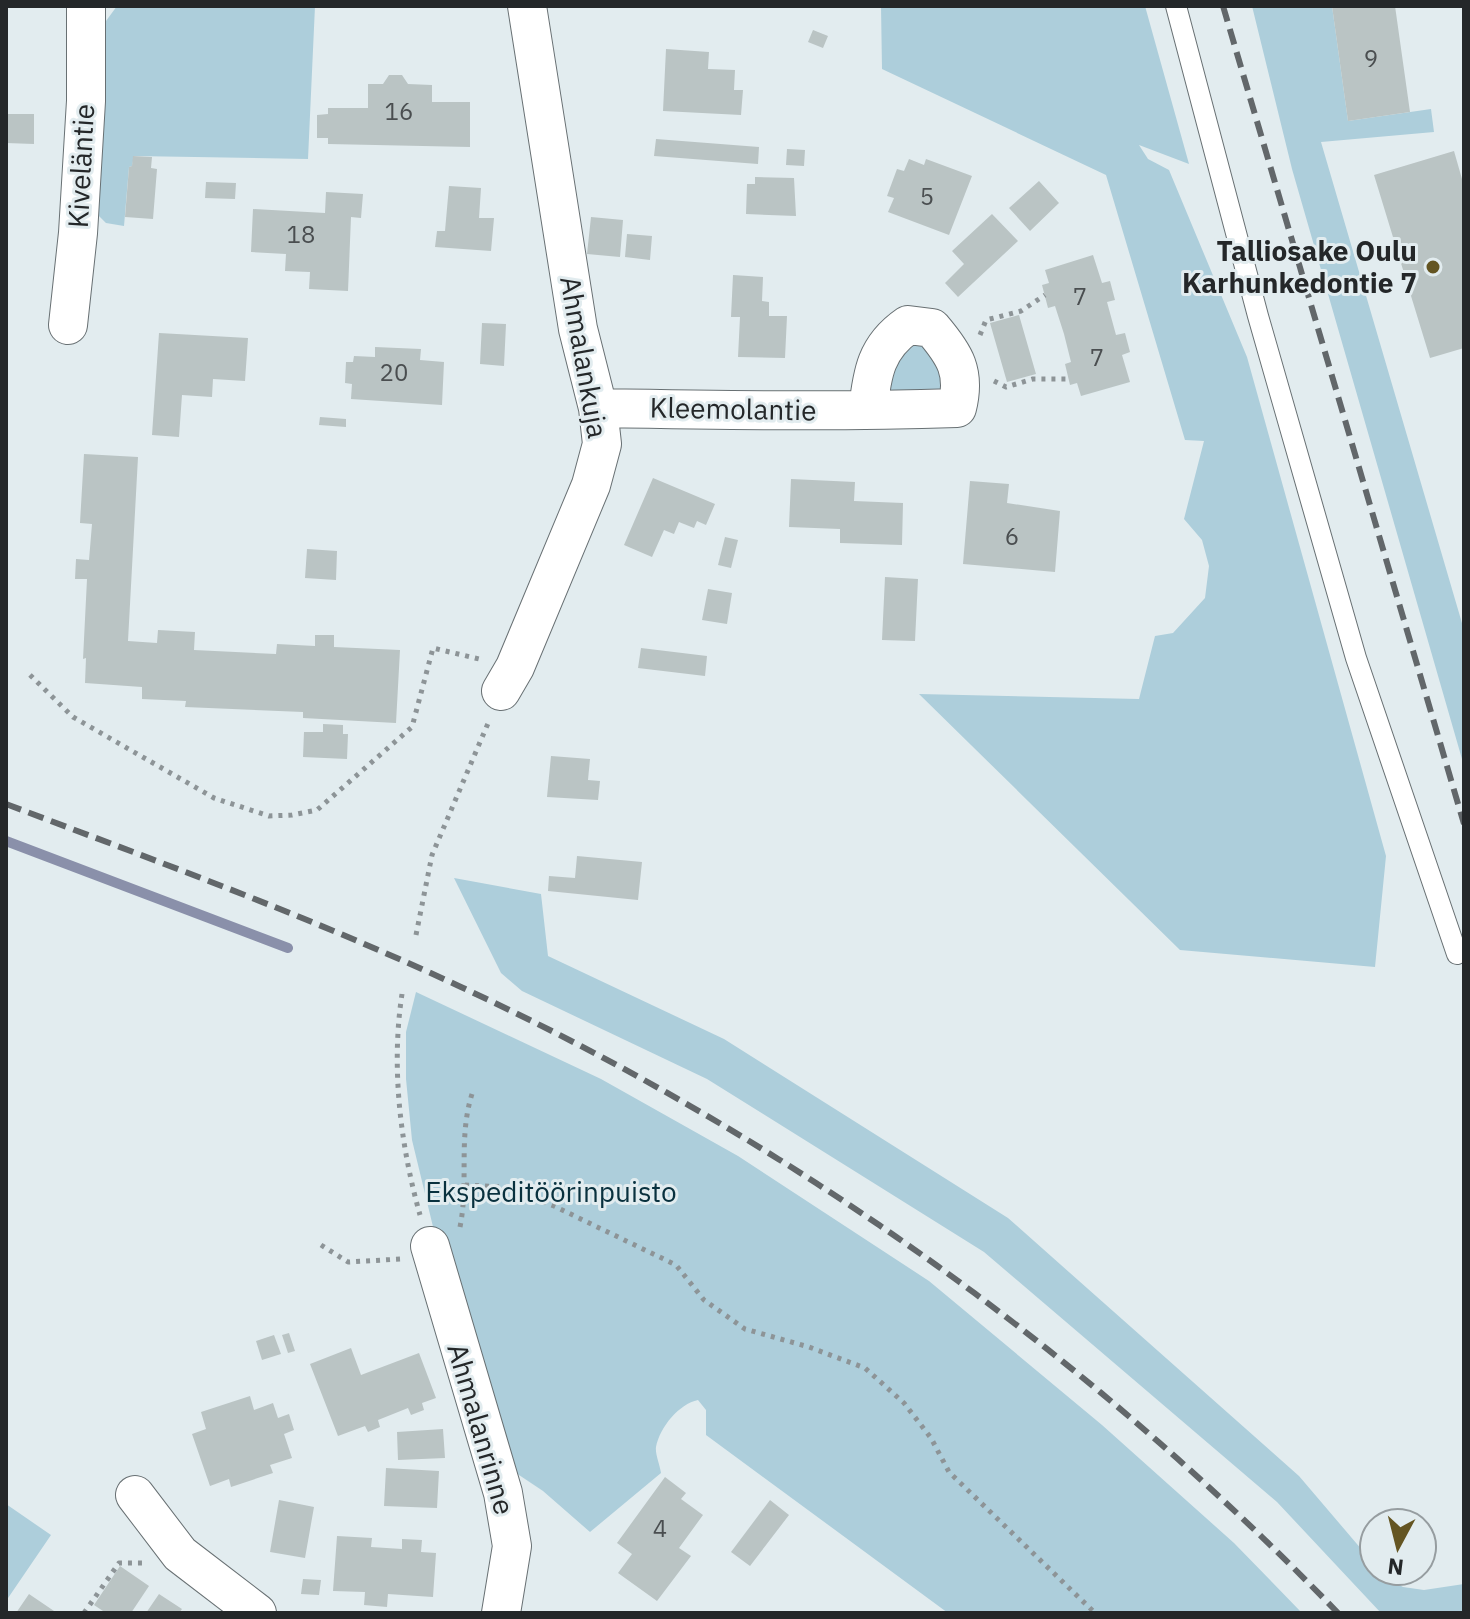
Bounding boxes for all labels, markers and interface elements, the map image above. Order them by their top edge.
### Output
house number: 9 [1364,42,1378,74]
house number: 16 [385,95,413,127]
street label: Kiveläntie [59,103,102,229]
house number: 5 [920,180,934,212]
house number: 18 [287,218,315,250]
place label: Talliosake Oulu Karhunkedontie 7 [1182,232,1417,301]
marker: Talliosake Oulu Karhunkedontie 7 [1424,258,1442,276]
street label: Ahmalankuja [552,273,617,441]
house number: 7 [1073,280,1087,312]
house number: 7 [1090,341,1104,373]
house number: 20 [380,356,408,388]
street label: Kleemolantie [649,389,817,428]
house number: 6 [1005,520,1019,552]
park label: Ekspeditöörinpuisto [425,1173,677,1210]
street label: Ahmalanrinne [439,1339,524,1519]
north arrow [1358,1507,1438,1587]
house number: 4 [653,1512,667,1544]
text: N [1386,1552,1405,1583]

